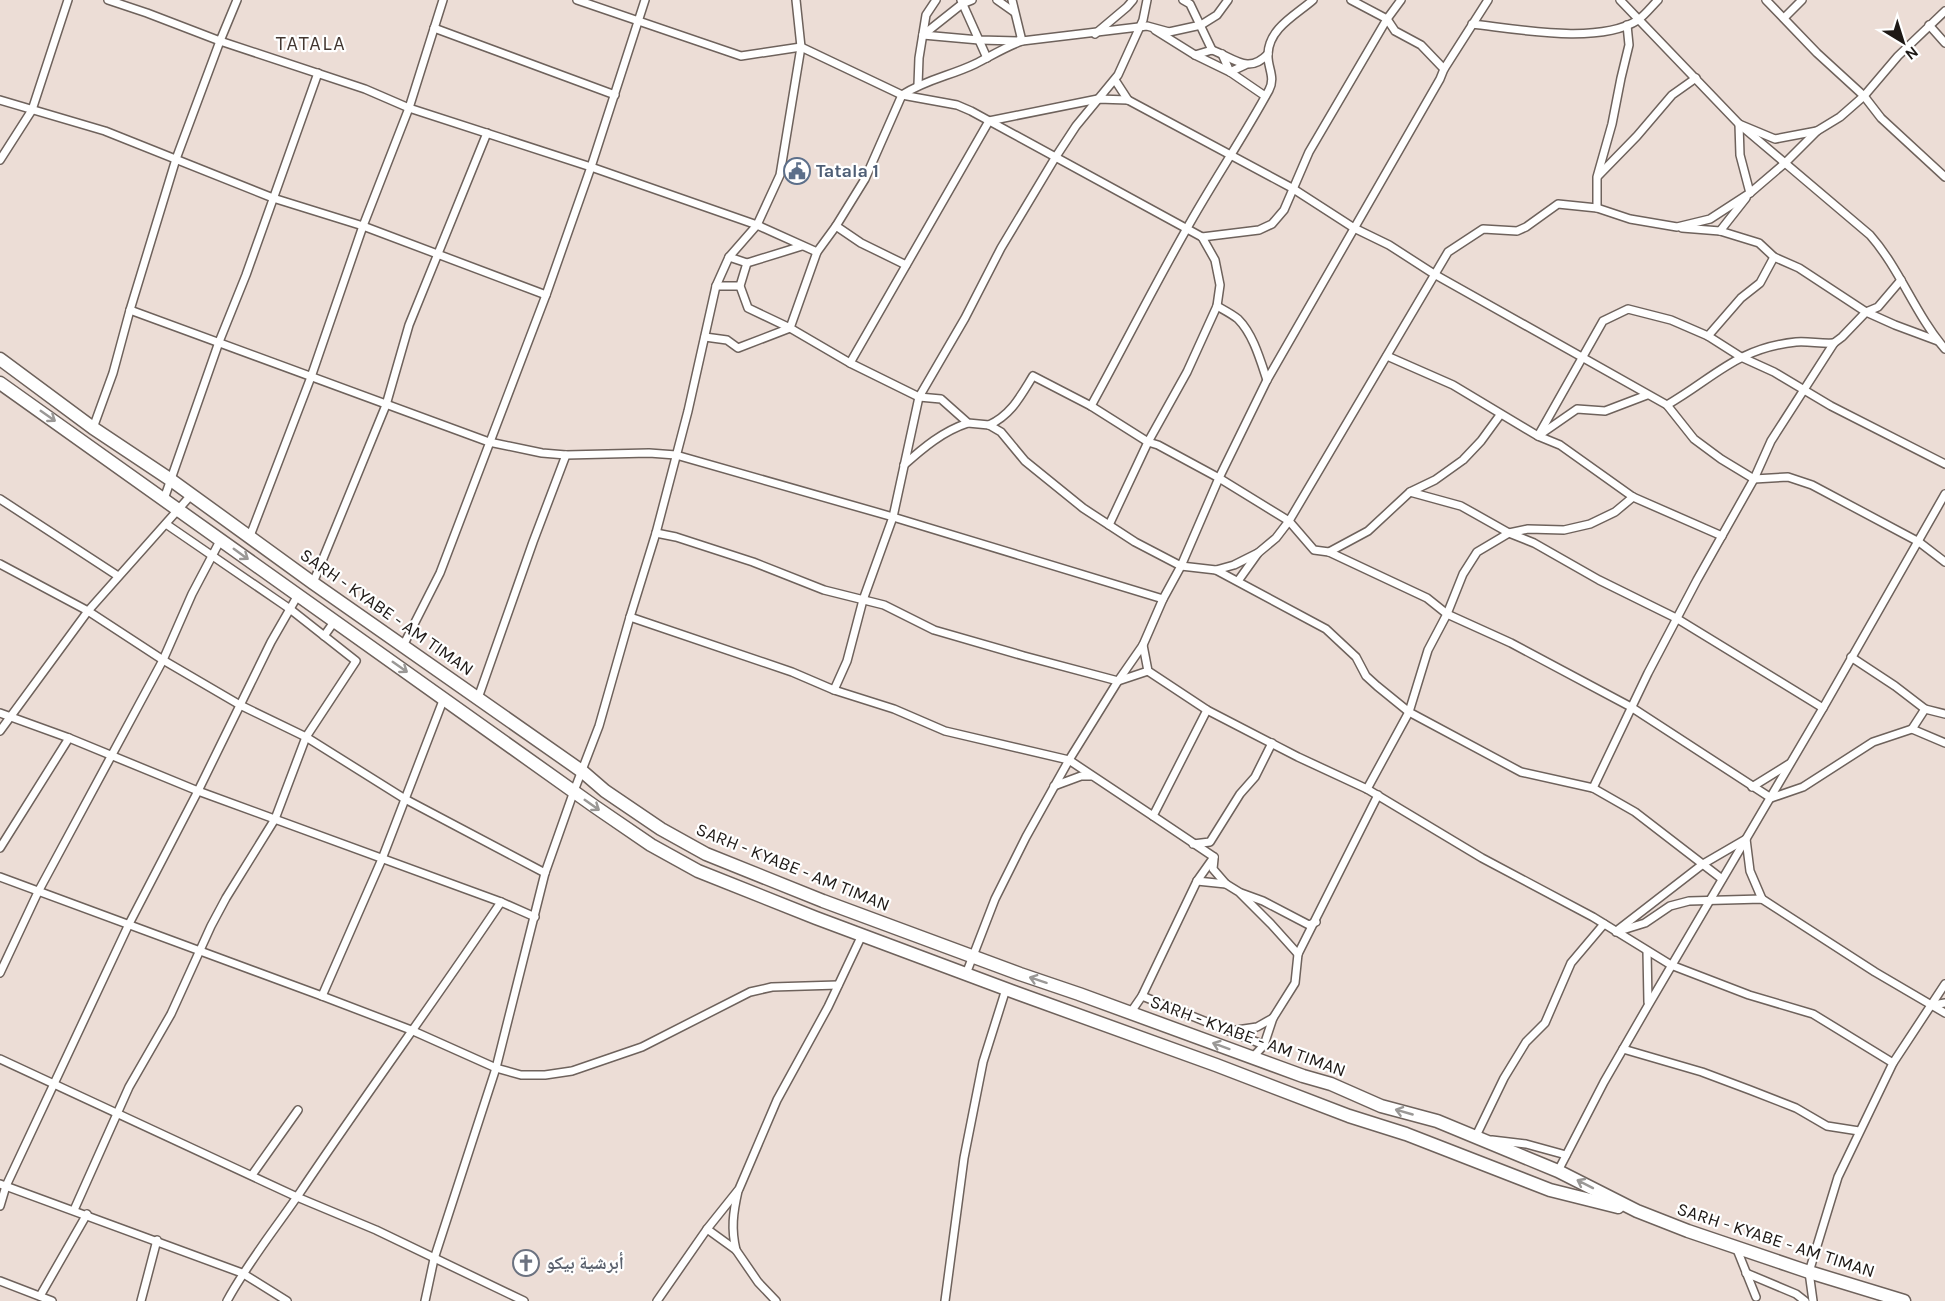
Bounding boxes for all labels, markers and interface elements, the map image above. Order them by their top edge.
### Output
north arrow [1873,12,1933,72]
district label: TATALA [276,32,346,55]
text: N [1902,42,1922,64]
public building icon: Tatala 1 [782,156,812,186]
place label: Tatala 1 [816,160,879,182]
one-way arrow [39,410,55,423]
street label: SARH - KYABE - AM TIMAN [296,544,478,680]
one-way arrow [232,548,248,560]
one-way arrow [392,660,408,673]
one-way arrow [584,799,600,811]
street label: SARH - KYABE - AM TIMAN [693,818,893,916]
one-way arrow [1029,974,1048,985]
street label: SARH - KYABE - AM TIMAN [1147,990,1349,1082]
one-way arrow [1213,1039,1231,1050]
one-way arrow [1395,1106,1414,1117]
one-way arrow [1577,1178,1595,1189]
street label: SARH - KYABE - AM TIMAN [1674,1198,1878,1282]
church icon: أبرشية بيكو [511,1248,541,1278]
place label: أبرشية بيكو [546,1252,624,1274]

